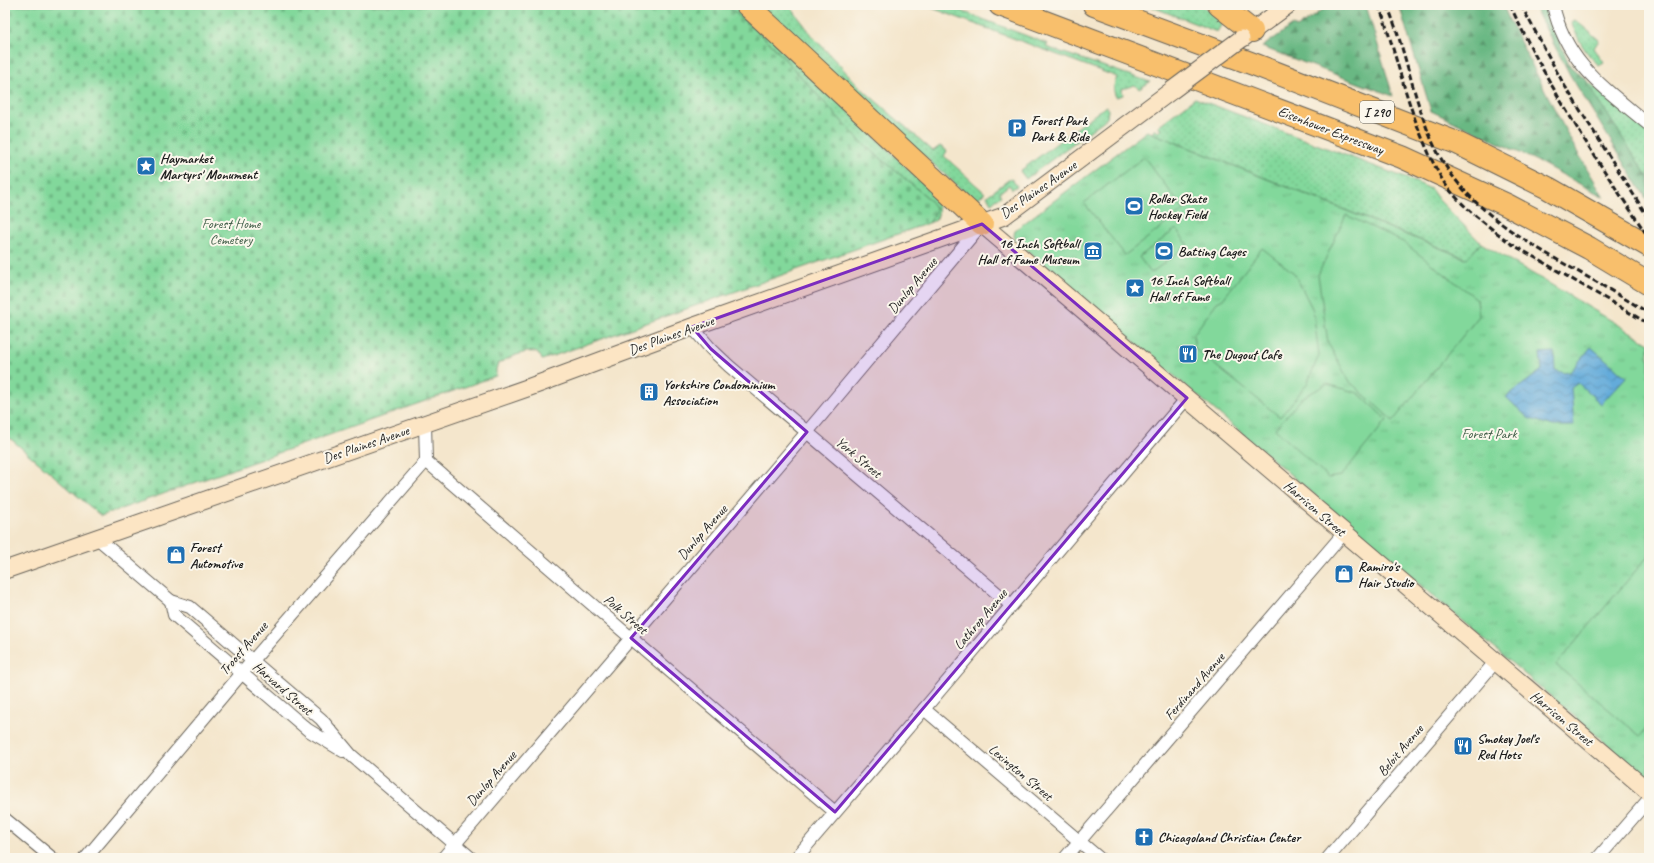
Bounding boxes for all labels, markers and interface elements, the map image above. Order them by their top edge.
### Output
road number: I 290 [1360,101,1394,123]
street label: Eisenhower Expressway [1276,103,1387,159]
place label: Forest Park Park & Ride [1031,112,1090,145]
parking icon: Forest Park Park & Ride [1006,117,1028,139]
place label: Haymarket Martyrs' Monument [160,150,258,183]
place icon: Haymarket Martyrs' Monument [135,155,157,177]
street label: Des Plaines Avenue [997,156,1081,222]
place label: Roller Skate Hockey Field [1148,190,1209,223]
sports icon: Roller Skate Hockey Field [1123,195,1145,217]
park label: Forest Home Cemetery [202,215,262,248]
place label: 16 Inch Softball Hall of Fame Museum [978,235,1082,268]
museum icon: 16 Inch Softball Hall of Fame Museum [1082,240,1104,262]
sports icon: Batting Cages [1153,240,1175,262]
place label: Batting Cages [1178,243,1248,260]
street label: Dunlop Avenue [884,253,942,317]
place label: 16 Inch Softball Hall of Fame [1149,272,1232,305]
place icon: 16 Inch Softball Hall of Fame [1124,277,1146,299]
street label: Des Plaines Avenue [626,312,717,359]
restaurant icon: The Dugout Cafe [1177,343,1199,365]
place label: The Dugout Cafe [1202,346,1283,363]
place label: Yorkshire Condominium Association [663,376,776,409]
building icon: Yorkshire Condominium Association [638,381,660,403]
street label: Des Plaines Avenue [321,421,413,467]
park label: Forest Park [1461,425,1518,442]
street label: York Street [832,433,886,482]
street label: Harrison Street [1280,477,1350,541]
street label: Dunlop Avenue [674,500,732,563]
place label: Forest Automotive [190,539,244,572]
shop icon: Forest Automotive [165,544,187,566]
place label: Ramiro's Hair Studio [1358,558,1416,591]
shop icon: Ramiro's Hair Studio [1333,563,1355,585]
street label: Lathrop Avenue [950,584,1012,653]
street label: Polk Street [600,591,652,639]
street label: Troost Avenue [216,617,272,679]
street label: Ferdinand Avenue [1161,648,1229,723]
street label: Harvard Street [249,658,317,720]
street label: Harrison Street [1527,687,1597,750]
street label: Beloit Avenue [1374,720,1428,780]
place label: Smokey Joel's Red Hots [1477,730,1541,763]
restaurant icon: Smokey Joel's Red Hots [1452,735,1474,757]
street label: Lexington Street [985,741,1057,805]
street label: Dunlop Avenue [463,746,521,809]
church icon: Chicagoland Christian Center [1133,826,1155,848]
place label: Chicagoland Christian Center [1158,829,1302,846]

